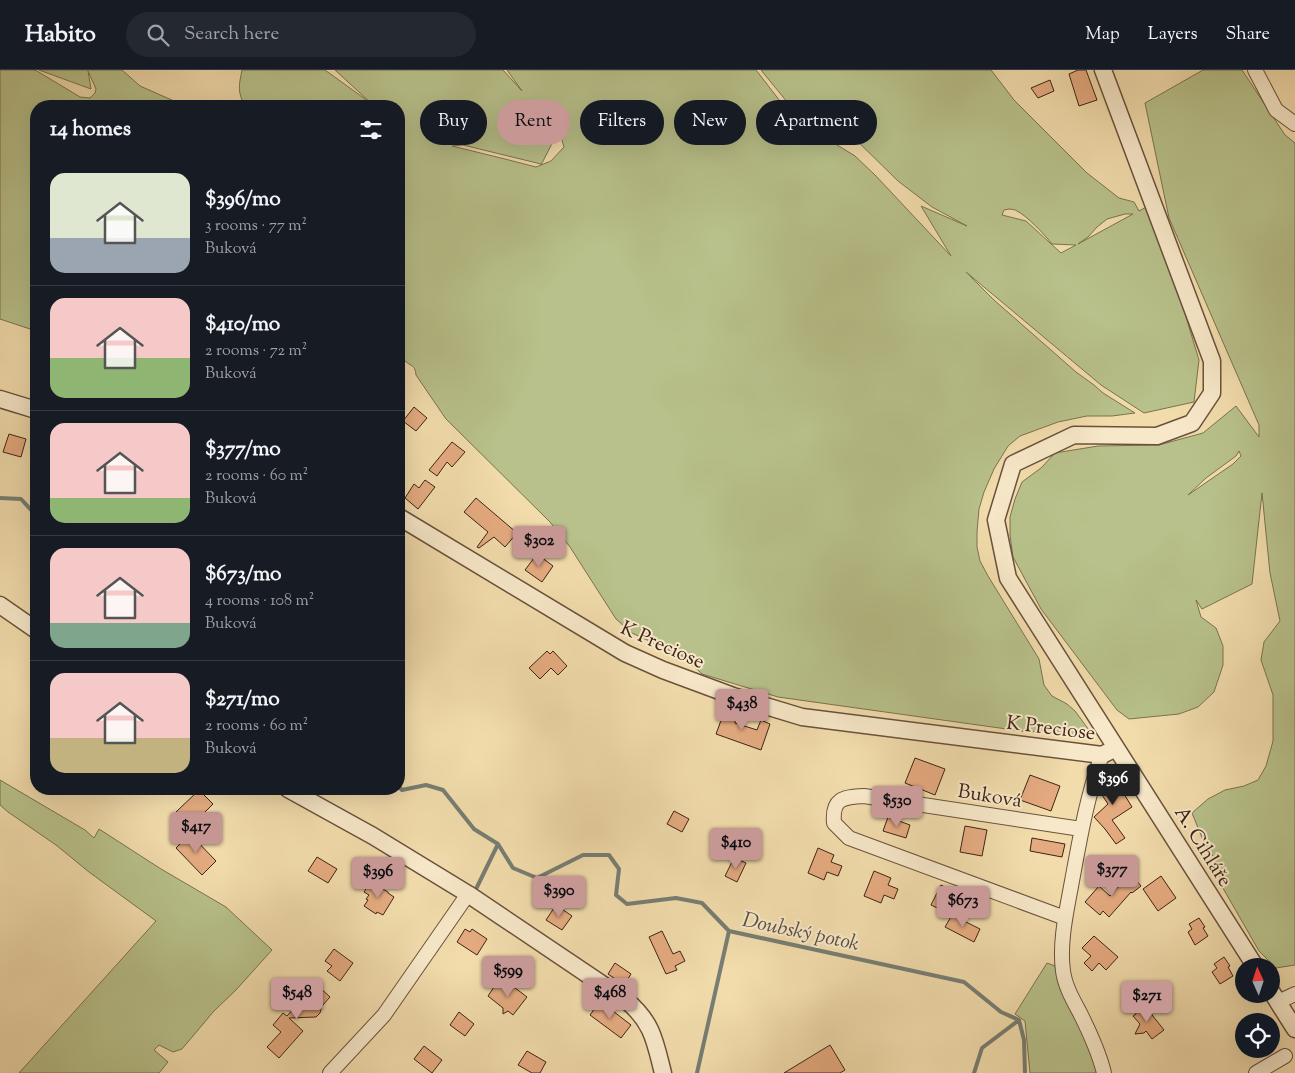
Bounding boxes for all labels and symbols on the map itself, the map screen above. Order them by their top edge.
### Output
pin: $302 [509,526,569,568]
street label: K Preciose [615,615,709,678]
pin: $438 [712,688,772,731]
street label: K Preciose [1005,710,1097,749]
pin: $396 [1083,764,1143,806]
street label: Buková [955,778,1024,817]
pin: $530 [867,786,927,828]
street label: A. Cihláře [1166,801,1238,893]
pin: $417 [166,812,226,854]
pin: $410 [706,828,766,870]
pin: $377 [1082,854,1142,897]
pin: $396 [348,856,408,899]
pin: $390 [529,876,589,918]
pin: $673 [933,886,993,928]
water label: Doubský potok [739,906,862,960]
pin: $599 [478,956,538,998]
north arrow [1235,958,1280,1002]
pin: $548 [267,978,327,1020]
pin: $468 [580,978,640,1020]
pin: $271 [1117,980,1177,1023]

